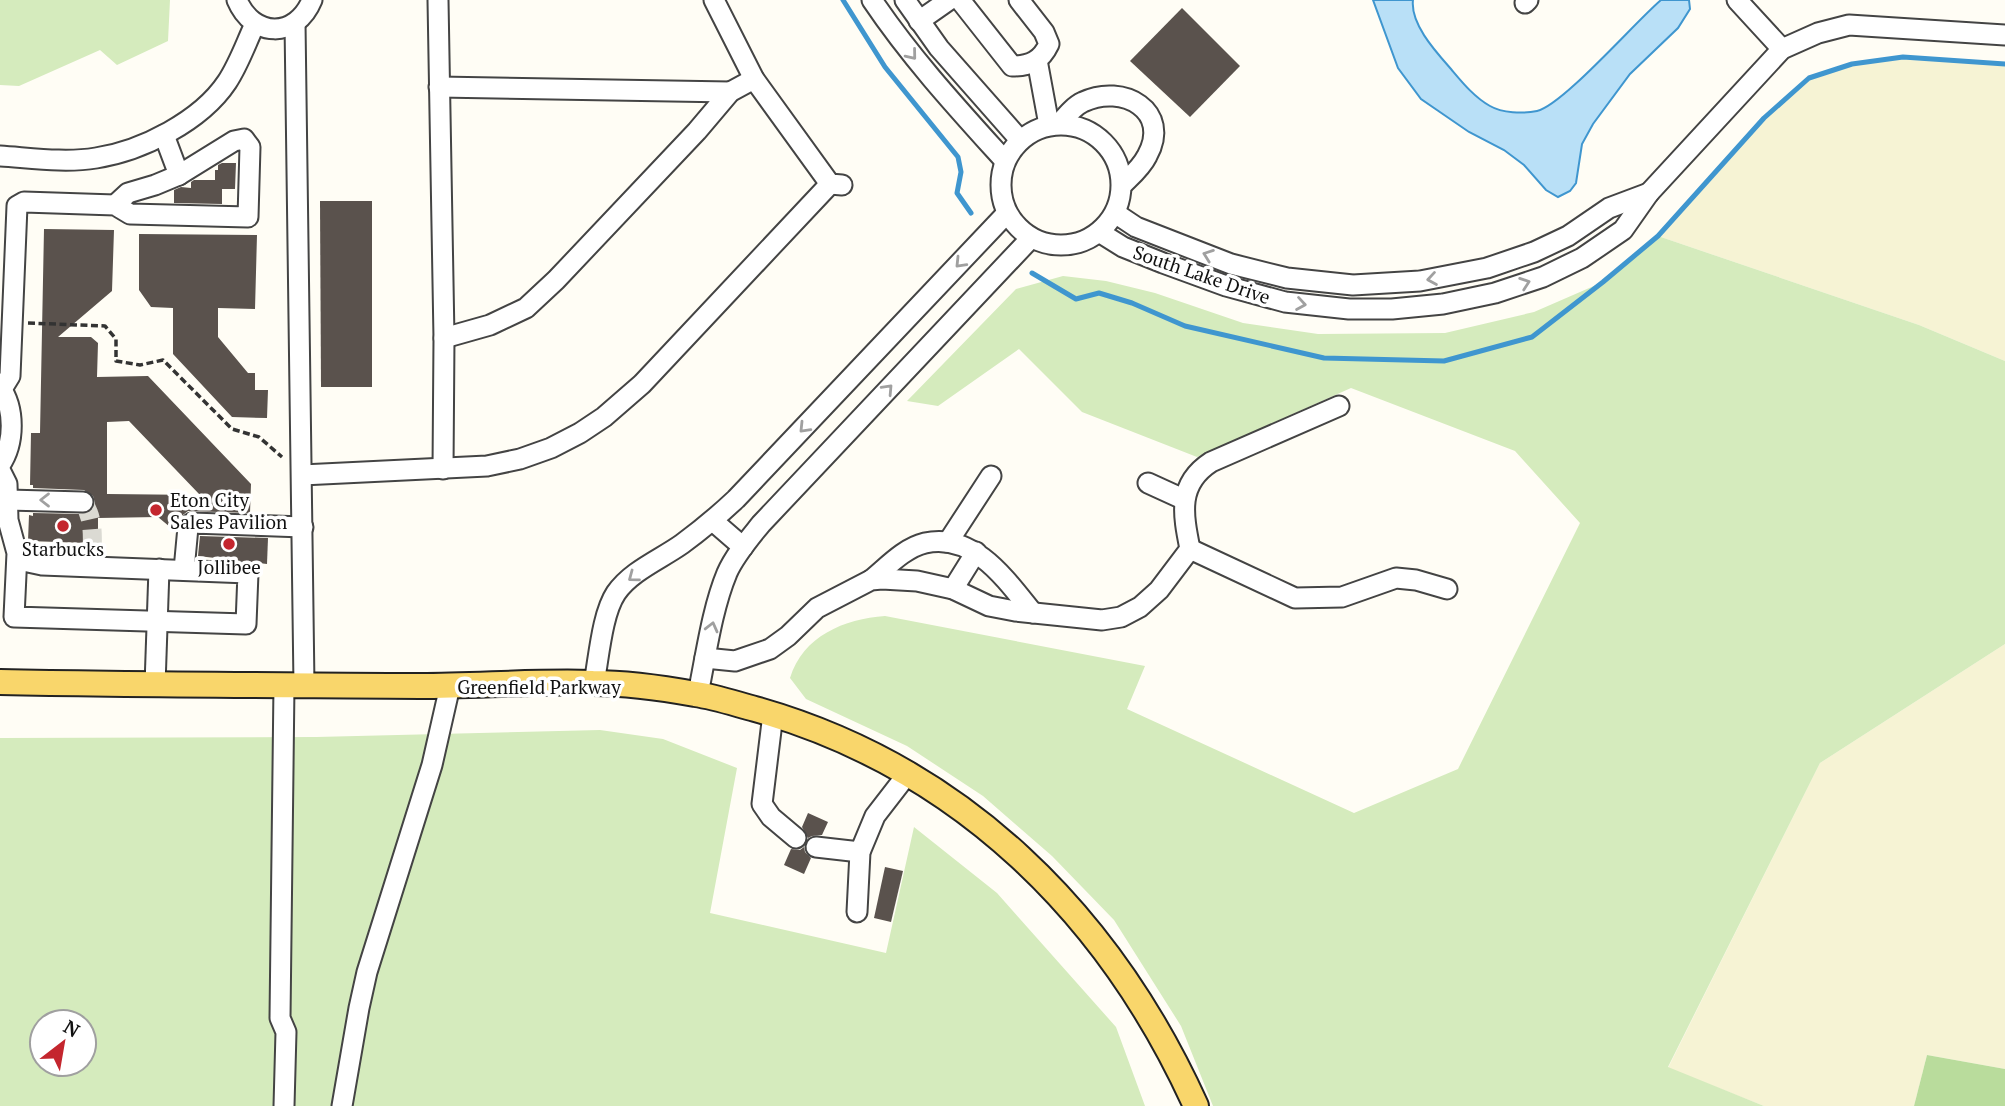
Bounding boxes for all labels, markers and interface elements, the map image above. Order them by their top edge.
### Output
one-way arrow [904,48,917,60]
street label: South Lake Drive [1130,239,1274,309]
one-way arrow [1203,250,1215,264]
one-way arrow [956,255,969,268]
one-way arrow [1426,271,1438,286]
one-way arrow [1518,277,1531,291]
one-way arrow [1295,296,1307,311]
one-way arrow [880,384,892,397]
one-way arrow [799,420,812,433]
place label: Eton City Sales Pavilion [170,487,287,534]
one-way arrow [40,492,50,508]
marker: Eton City Sales Pavilion [148,502,164,518]
marker: Starbucks [55,518,71,534]
place label: Starbucks [22,536,104,561]
marker: Jollibee [221,536,237,552]
place label: Jollibee [197,554,261,579]
one-way arrow [629,569,641,581]
one-way arrow [704,621,718,633]
street label: Greenfield Parkway [457,674,621,699]
north arrow [28,1008,98,1078]
text: N [59,1014,85,1043]

